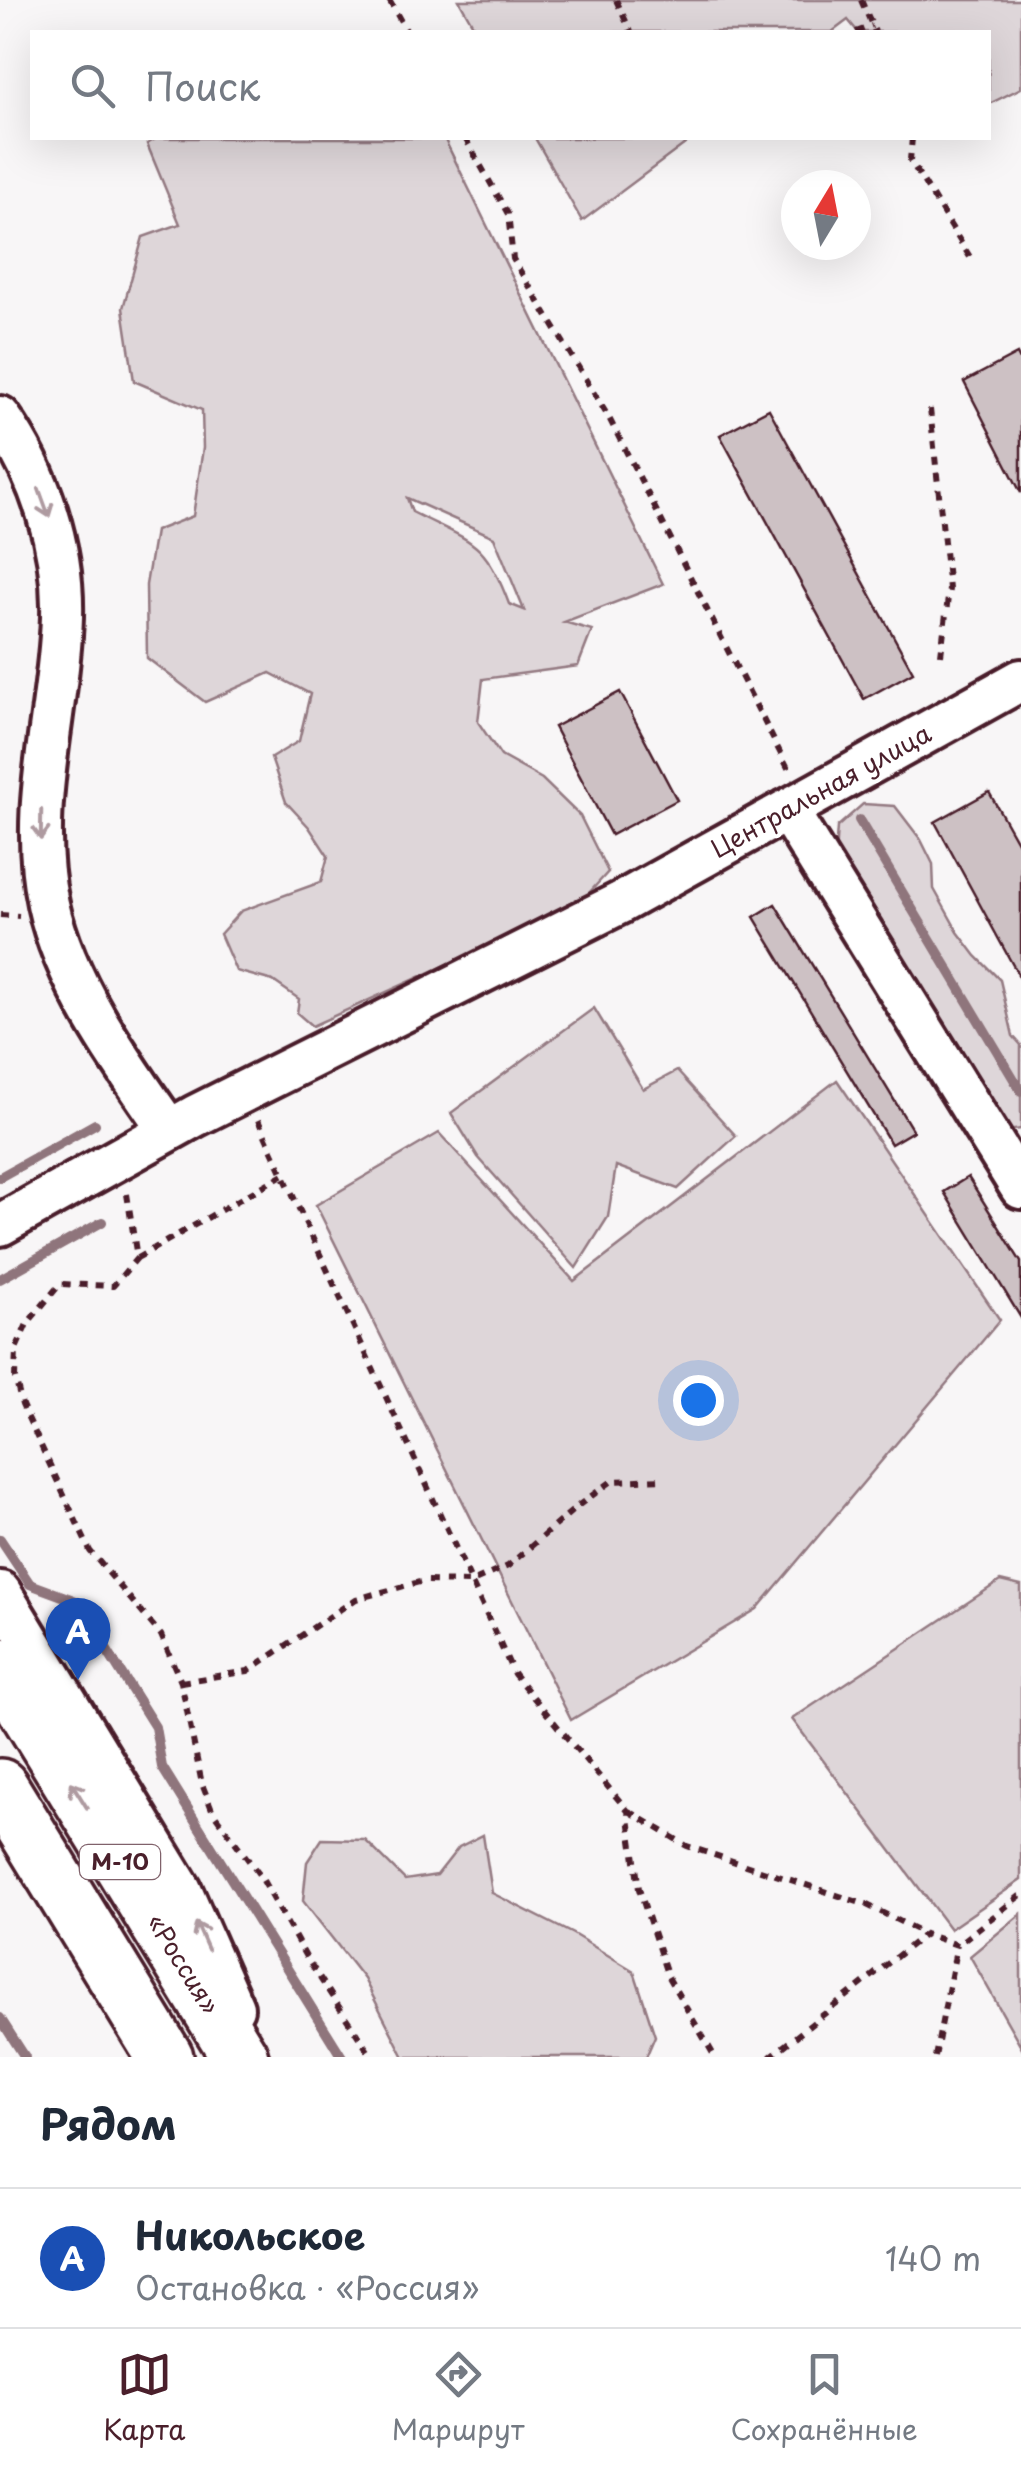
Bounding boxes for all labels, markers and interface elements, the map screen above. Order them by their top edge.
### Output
search box [30,30,991,140]
text: Поиск [145,57,260,114]
icon: search [65,58,120,113]
north arrow [781,170,871,260]
one-way arrow [36,487,54,518]
street label: Центральная улица [703,714,938,867]
one-way arrow [32,808,50,841]
your location [673,1375,724,1426]
pin: A [46,1598,110,1680]
one-way arrow [69,1781,89,1810]
road number: М-10 [80,1845,160,1879]
street label: «Россия» [138,1906,230,2021]
one-way arrow [192,1921,210,1952]
text: Рядом [40,2091,177,2154]
text: Никольское [135,2206,365,2263]
text: A [60,2234,85,2282]
text: 140 m [885,2234,981,2282]
text: Остановка · «Россия» [135,2263,479,2311]
tab: Карта [103,2347,185,2450]
tab: Маршрут [392,2347,524,2450]
tab: Сохранённые [731,2347,918,2450]

